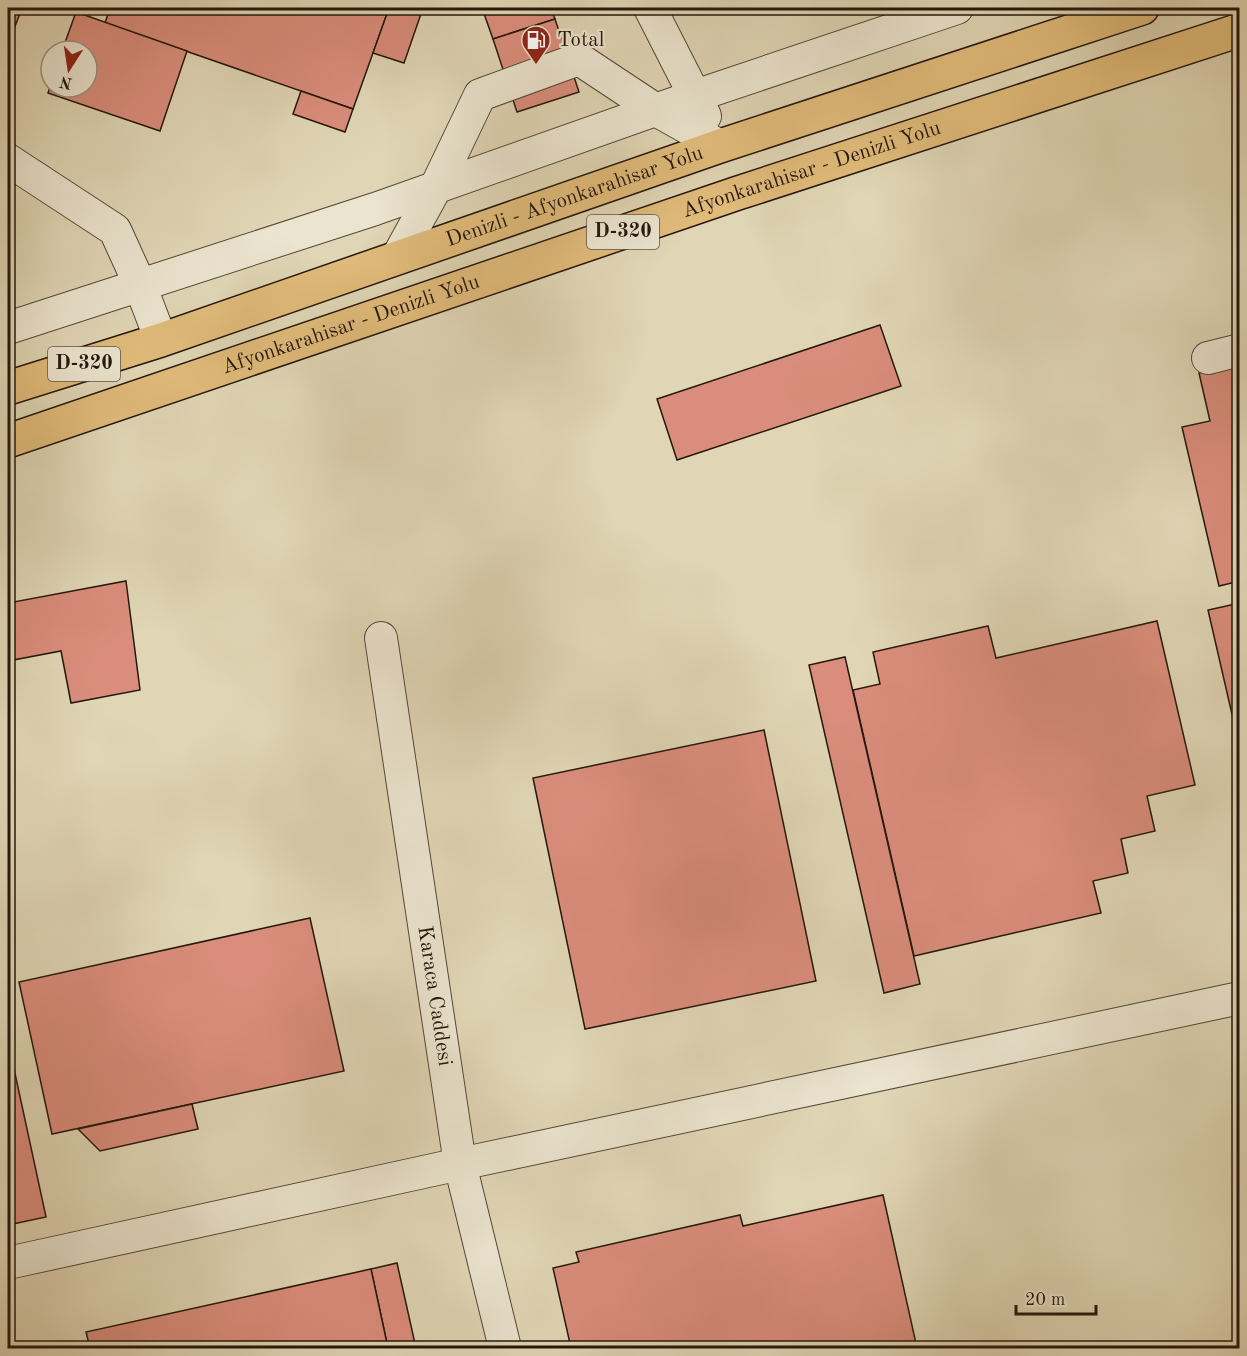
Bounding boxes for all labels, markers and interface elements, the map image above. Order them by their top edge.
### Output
fuel station icon: Total [520,24,552,66]
place label: Total [557,30,605,51]
north arrow [39,39,99,99]
text: N [58,72,74,91]
street label: Afyonkarahisar - Denizli Yolu [679,117,943,222]
street label: Denizli - Afyonkarahisar Yolu [443,142,706,251]
road number: D-320 [587,215,659,249]
street label: Afyonkarahisar - Denizli Yolu [219,271,482,378]
road number: D-320 [48,347,120,381]
street label: Karaca Caddesi [414,924,456,1068]
scale bar [1016,1278,1096,1316]
text: 20 m [1025,1291,1065,1309]

